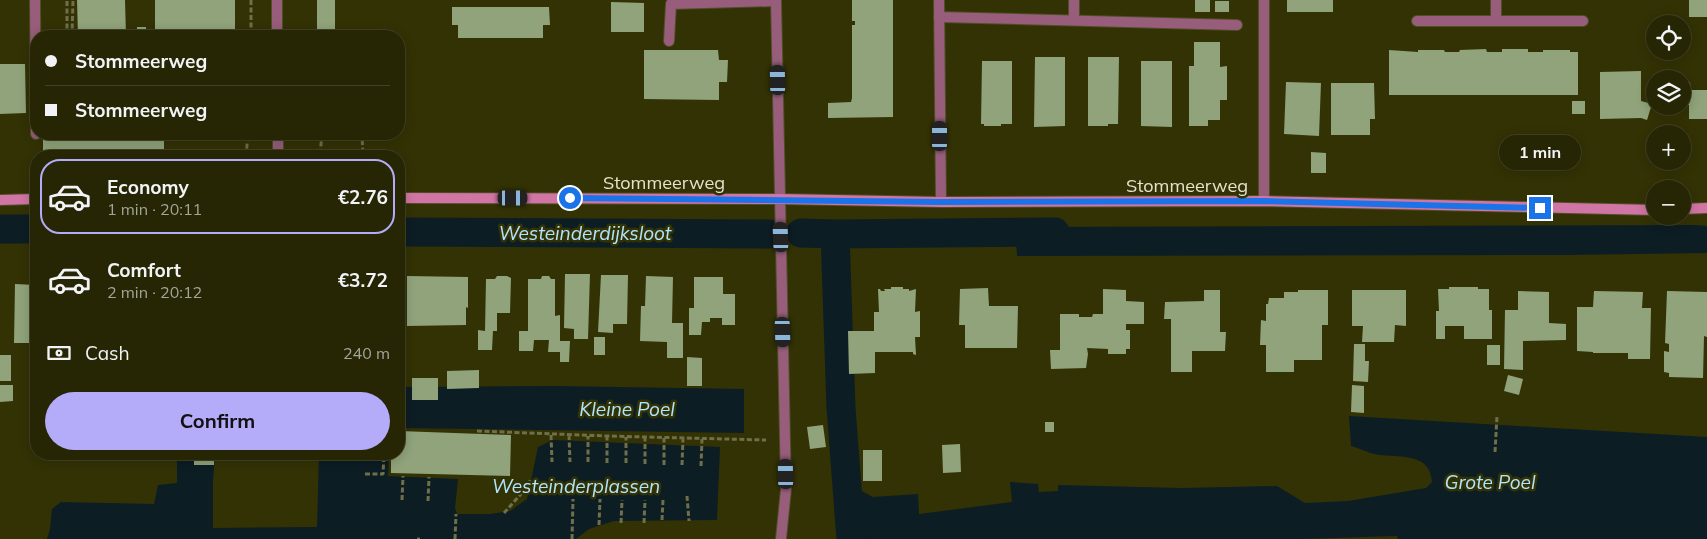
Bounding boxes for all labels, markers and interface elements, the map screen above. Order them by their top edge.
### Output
map controls [1646,15,1691,225]
button: locate [1646,15,1691,60]
text: Stommeerweg [75,49,207,73]
car [770,65,785,95]
button: layers [1646,70,1691,115]
text: Stommeerweg [75,98,207,122]
car [932,121,947,151]
button: + [1646,125,1691,170]
callout: 1 min [1499,136,1581,170]
text: 1 min [1519,142,1561,162]
street label: Stommeerweg [603,171,725,194]
icon: car [47,174,92,219]
street label: Stommeerweg [1126,174,1248,197]
text: Economy [107,175,189,199]
button: − [1646,180,1691,225]
text: €2.76 [338,185,388,209]
route start [559,187,581,209]
car [498,191,528,206]
route end [1529,197,1551,219]
text: 1 min · 20:11 [107,199,202,219]
water label: Westeinderdijksloot [499,221,673,245]
car [772,222,789,252]
icon: car [47,257,92,302]
text: Comfort [107,258,181,282]
text: €3.72 [338,268,388,292]
text: 2 min · 20:12 [107,282,202,302]
car [774,317,791,347]
icon: cash [45,339,73,367]
text: Cash [85,341,130,365]
text: 240 m [343,343,390,363]
button: Confirm [45,392,390,450]
water label: Kleine Poel [579,397,675,421]
car [778,459,793,489]
water label: Grote Poel [1445,470,1536,494]
water label: Westeinderplassen [492,474,660,498]

